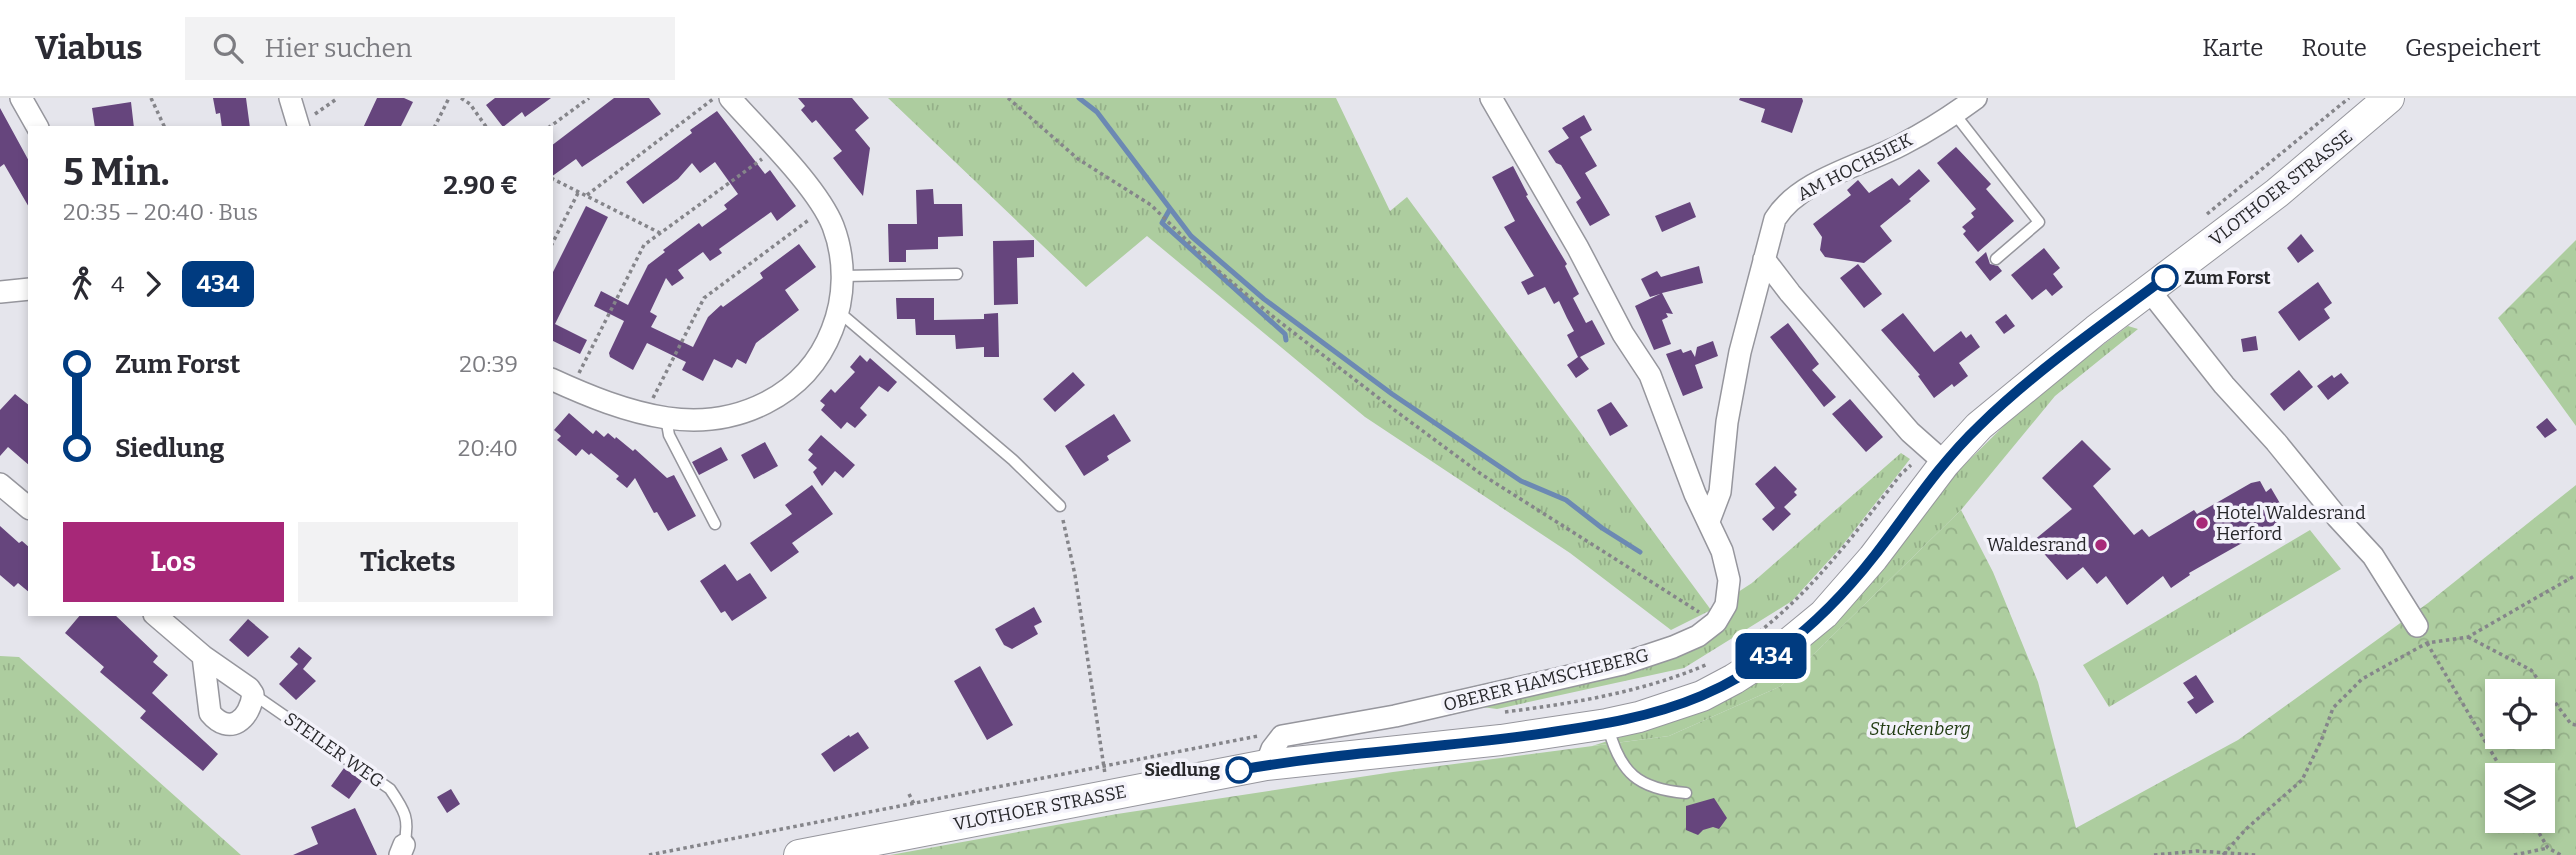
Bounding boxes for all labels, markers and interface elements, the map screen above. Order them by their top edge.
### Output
search box [185,17,675,80]
text: Viabus [35,28,143,68]
icon: search [209,29,247,67]
text: Hier suchen [265,33,412,64]
text: Karte [2202,34,2264,62]
text: Route [2302,34,2367,62]
text: Gespeichert [2405,34,2541,62]
street label: VLOTHOER STRASSE [2205,125,2357,251]
street label: AM HOCHSIEK [1794,128,1916,205]
text: 5 Min. [63,149,170,195]
text: 2.90 € [443,170,518,201]
text: 20:35 – 20:40 · Bus [63,198,258,226]
icon: walk [63,265,101,303]
icon: forward [134,265,172,303]
marker: Zum Forst [2152,265,2178,291]
place label: Zum Forst [2184,267,2271,289]
text: 4 [111,270,124,298]
text: 434 [196,270,240,298]
text: Zum Forst [115,349,240,380]
text: 20:39 [459,350,518,378]
text: Siedlung [115,433,224,464]
text: 20:40 [458,434,518,462]
place label: Hotel Waldesrand Herford [2216,502,2366,545]
marker: Hotel Waldesrand Herford [2194,515,2210,531]
button: Los [63,522,284,602]
button: Tickets [298,522,518,602]
place label: Waldesrand [1987,534,2087,556]
marker: Waldesrand [2093,537,2109,553]
line badge: 434 [1731,633,1811,679]
text: 434 [1749,642,1793,670]
street label: OBERER HAMSCHEBERG [1441,644,1651,716]
map controls [2485,679,2555,833]
button: locate [2485,679,2555,749]
street label: STEILER WEG [280,708,388,792]
park label: Stuckenberg [1869,718,1971,740]
marker: Siedlung [1226,757,1252,783]
place label: Siedlung [1144,759,1221,781]
button: layers [2485,763,2555,833]
street label: VLOTHOER STRASSE [952,780,1128,836]

